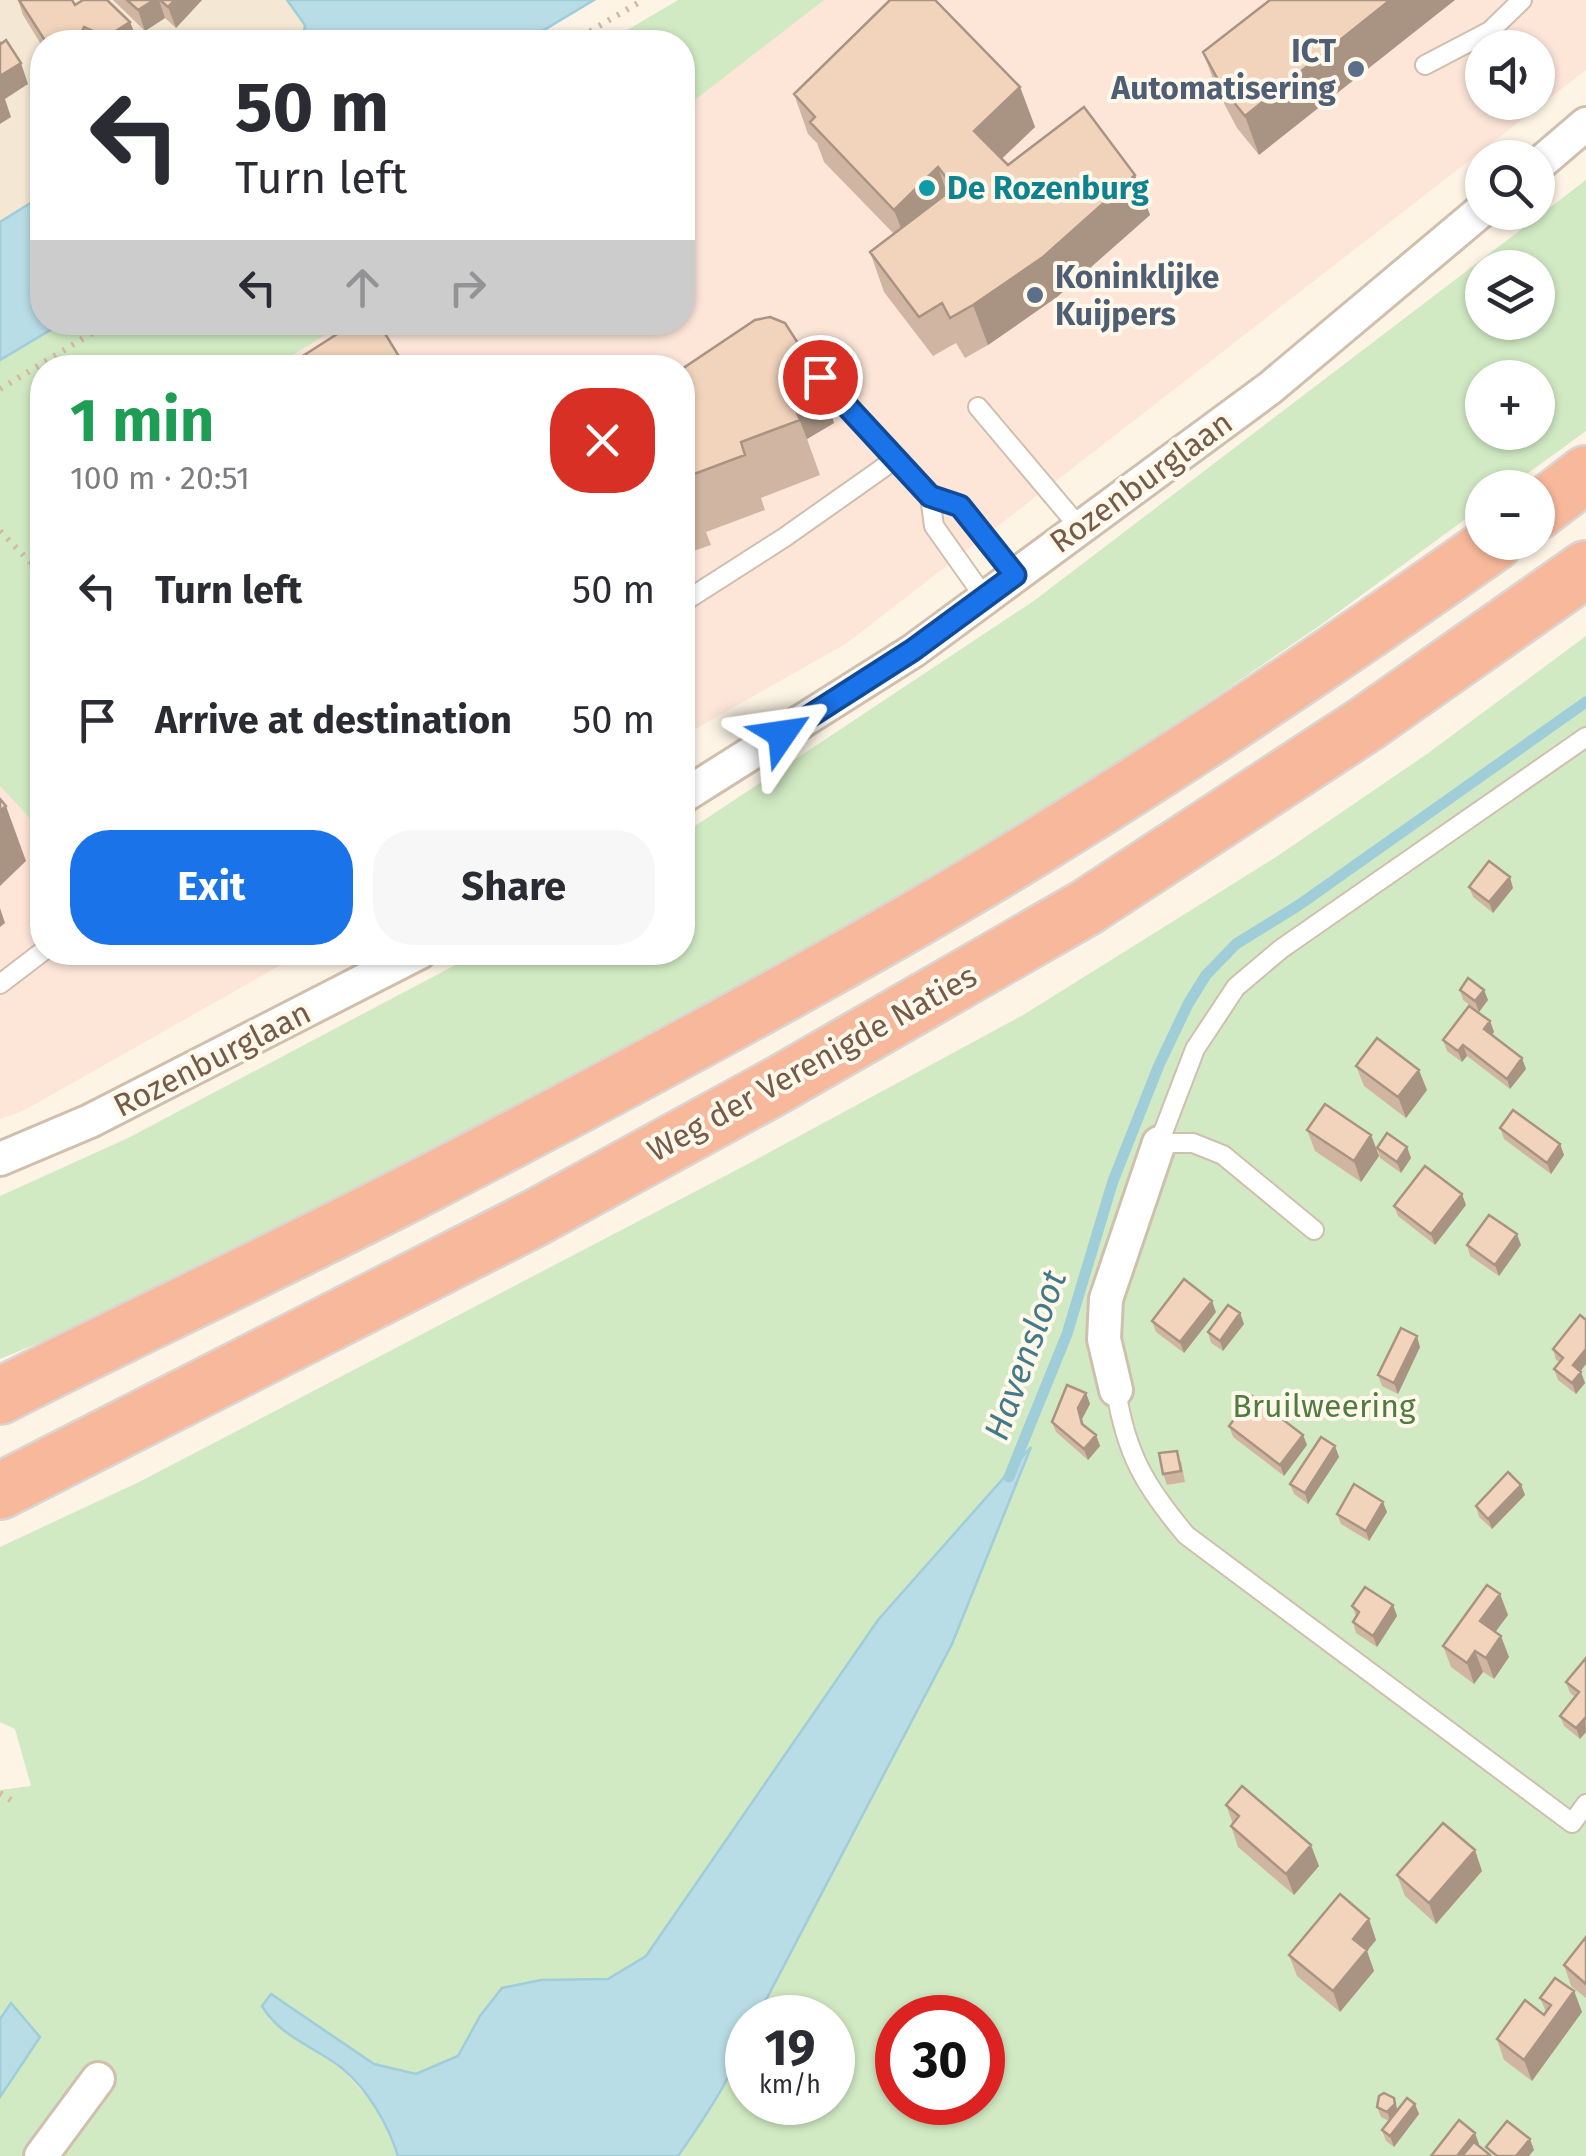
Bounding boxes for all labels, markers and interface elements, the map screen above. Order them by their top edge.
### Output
map controls [1465,30,1555,560]
button: sound [1465,30,1555,120]
place label: ICT Automatisering [1110,32,1337,107]
marker: ICT Automatisering [1345,58,1367,80]
text: 50 m [235,66,389,150]
icon: left [70,70,200,200]
button: search [1465,140,1555,230]
text: Turn left [235,151,407,205]
place label: De Rozenburg [947,169,1149,207]
marker: De Rozenburg [916,177,938,199]
button: layers [1465,250,1555,340]
place label: Koninklijke Kuijpers [1055,258,1219,333]
icon: left [230,260,285,315]
icon: ahead [335,260,390,315]
icon: right [440,260,495,315]
marker: Koninklijke Kuijpers [1024,284,1046,306]
pin [778,335,863,420]
icon: arrive [793,350,848,405]
button: + [1465,360,1555,450]
text: 1 min [70,385,214,457]
button: close [550,388,655,493]
street label: Rozenburglaan [1042,403,1240,561]
text: 100 m · 20:51 [70,459,250,497]
button: − [1465,470,1555,560]
icon: left [70,563,125,618]
text: Turn left [155,567,302,613]
text: 50 m [572,567,655,613]
position arrow [730,682,834,786]
icon: arrive [70,693,125,748]
text: Arrive at destination [155,697,512,743]
text: 50 m [572,697,655,743]
button: Exit [70,830,353,945]
button: Share [373,830,655,945]
street label: Weg der Verenigde Naties [641,957,983,1169]
street label: Rozenburglaan [107,993,317,1125]
water label: Havensloot [975,1264,1075,1446]
park label: Bruilweering [1232,1387,1416,1425]
speed limit sign: 30 [875,1995,1005,2125]
text: 19 [764,2018,816,2078]
text: km/h [759,2070,821,2100]

